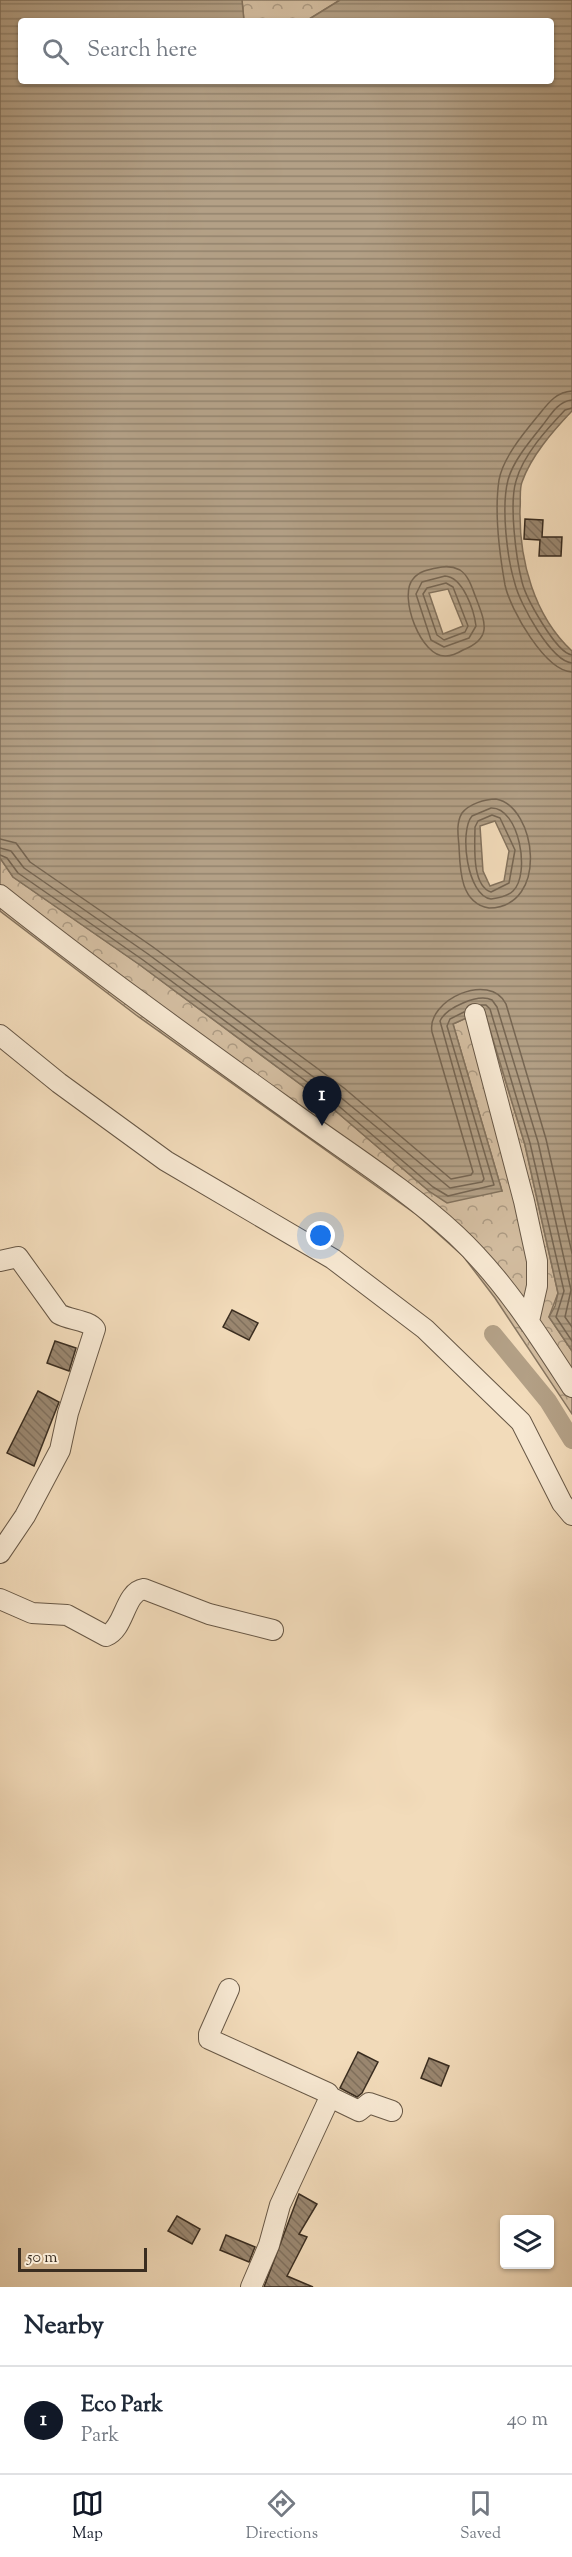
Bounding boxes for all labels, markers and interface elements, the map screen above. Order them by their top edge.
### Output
search box [18,18,554,84]
icon: search [39,35,72,68]
text: Search here [87,35,197,67]
pin: 1 [302,1076,342,1126]
your location [306,1221,335,1250]
map controls [500,2215,554,2269]
button: layers [500,2215,554,2269]
scale bar [18,2245,147,2272]
text: 50 m [27,2247,58,2270]
text: Nearby [24,2308,104,2345]
text: Eco Park [81,2390,163,2422]
text: 1 [40,2406,47,2435]
text: 40 m [507,2406,548,2435]
text: Park [81,2422,119,2451]
tab: Map [71,2487,104,2546]
tab: Directions [246,2487,318,2546]
tab: Saved [460,2487,501,2546]

